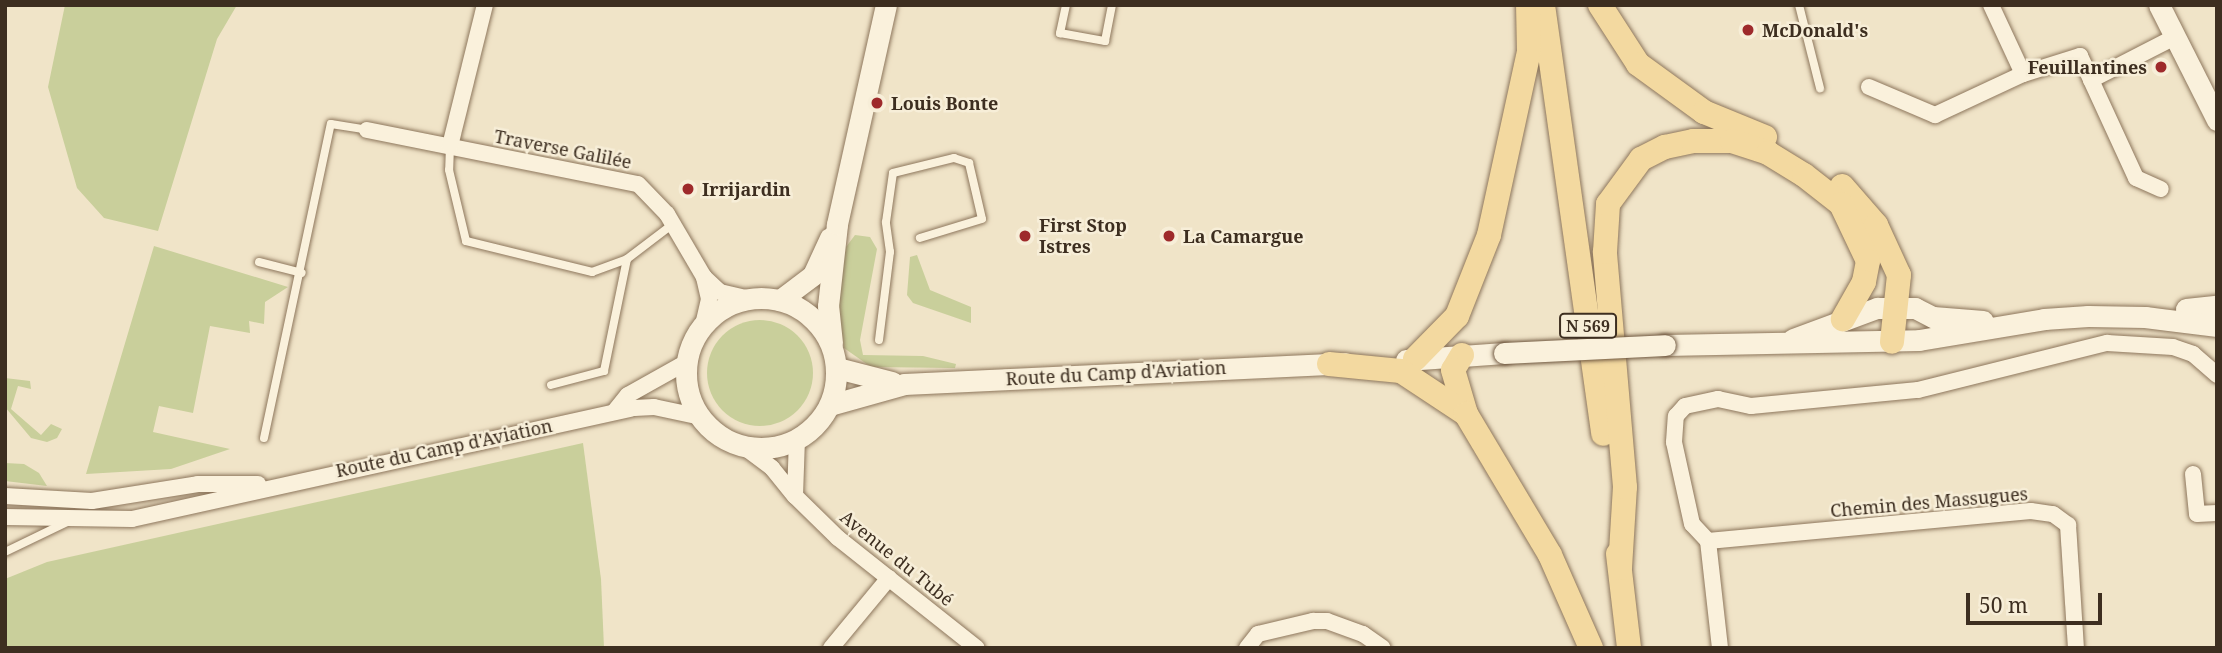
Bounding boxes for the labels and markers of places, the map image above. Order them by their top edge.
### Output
place label: McDonald's [1762,19,1868,41]
marker: McDonald's [1740,22,1756,38]
place label: Feuillantines [2028,56,2147,78]
marker: Feuillantines [2153,59,2169,75]
place label: Louis Bonte [891,92,998,114]
marker: Louis Bonte [869,95,885,111]
place label: Irrijardin [702,178,791,200]
marker: Irrijardin [680,181,696,197]
place label: First Stop Istres [1039,215,1127,258]
place label: La Camargue [1183,225,1303,247]
marker: First Stop Istres [1017,228,1033,244]
marker: La Camargue [1161,228,1177,244]

